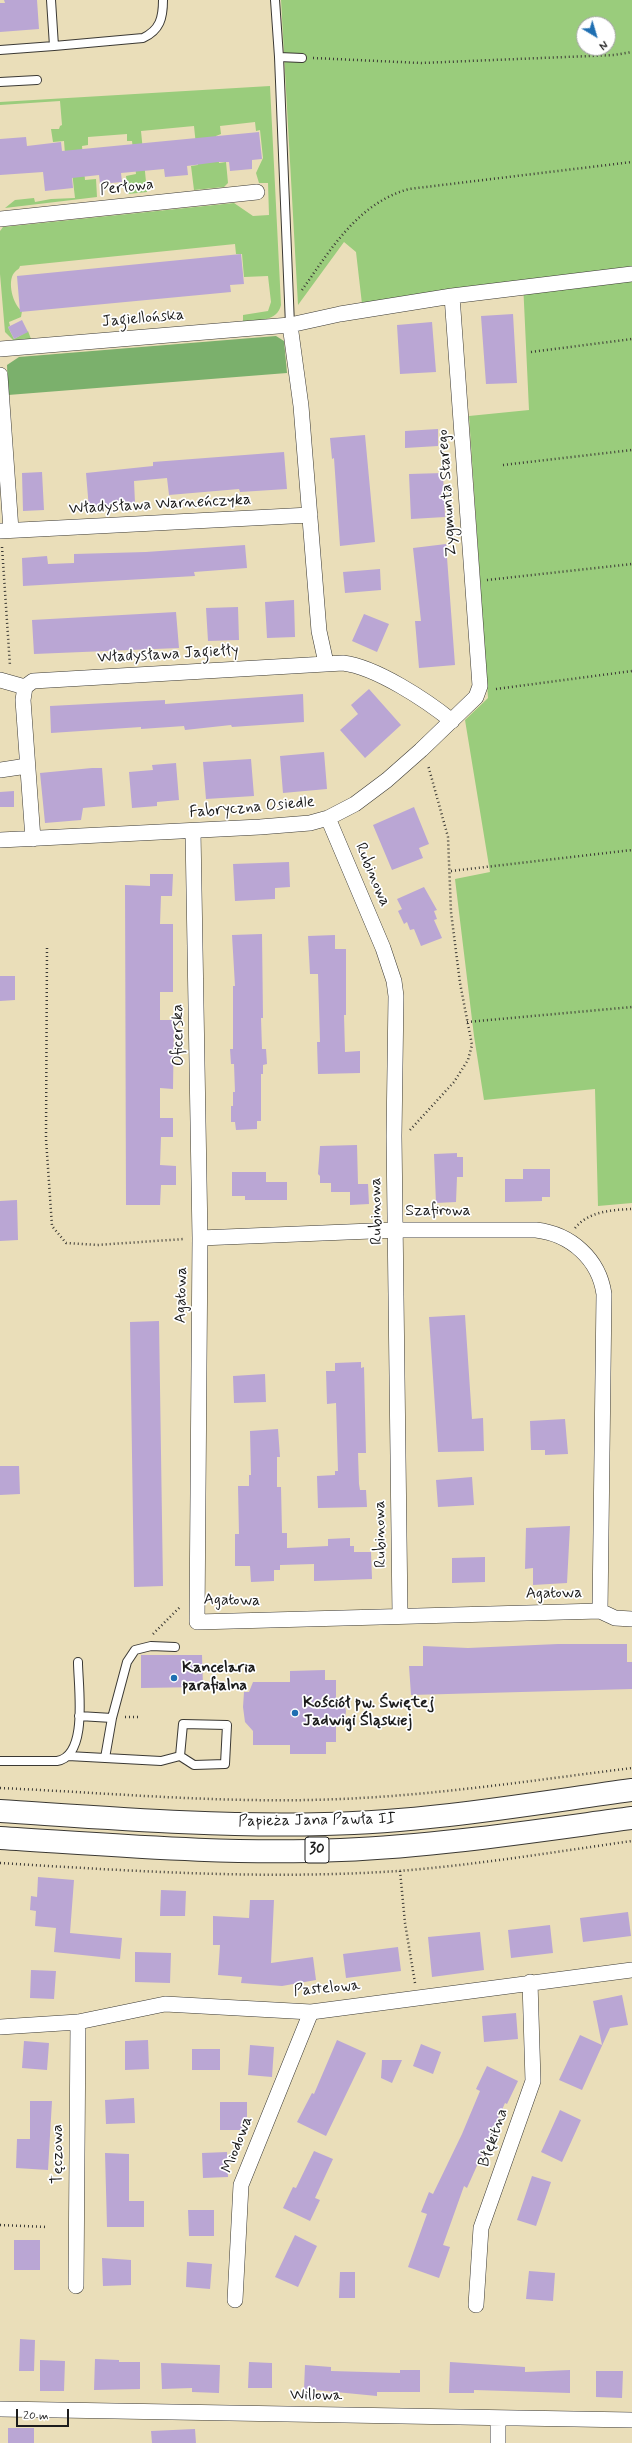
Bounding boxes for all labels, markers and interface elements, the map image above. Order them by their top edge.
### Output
north arrow [576,16,616,56]
text: N [596,37,610,52]
street label: Perłowa [99,176,155,200]
street label: Jagiellońska [101,306,185,332]
street label: Zygmunta Starego [434,429,462,557]
street label: Władysława Warneńczyka [68,491,252,519]
street label: Władysława Jagiełły [97,642,239,668]
street label: Fabryczna Osiedle [189,793,315,823]
street label: Rubinowa [350,840,394,910]
street label: Oficerska [169,1004,189,1066]
street label: Rubinowa [367,1177,387,1245]
street label: Szafirowa [405,1202,471,1222]
street label: Agatowa [172,1266,192,1324]
street label: Rubinowa [371,1500,391,1568]
street label: Agatowa [525,1584,583,1604]
street label: Agatowa [203,1591,261,1611]
place label: Kancelaria parafialna [182,1659,256,1697]
marker: Kancelaria parafialna [169,1673,179,1683]
place label: Kościół pw. Świętej Jadwigi Śląskiej [303,1694,434,1732]
marker: Kościół pw. Świętej Jadwigi Śląskiej [290,1708,300,1718]
street label: Papieża Jana Pawła II [238,1810,396,1832]
road number: 30 [305,1837,329,1863]
street label: Pastelowa [293,1977,361,2001]
street label: Błękitna [475,2106,513,2170]
street label: Miodowa [218,2114,258,2176]
street label: Tęczowa [49,2124,69,2184]
street label: Willowa [290,2386,342,2406]
scale bar [18,2401,71,2427]
text: 20 m [23,2408,49,2424]

